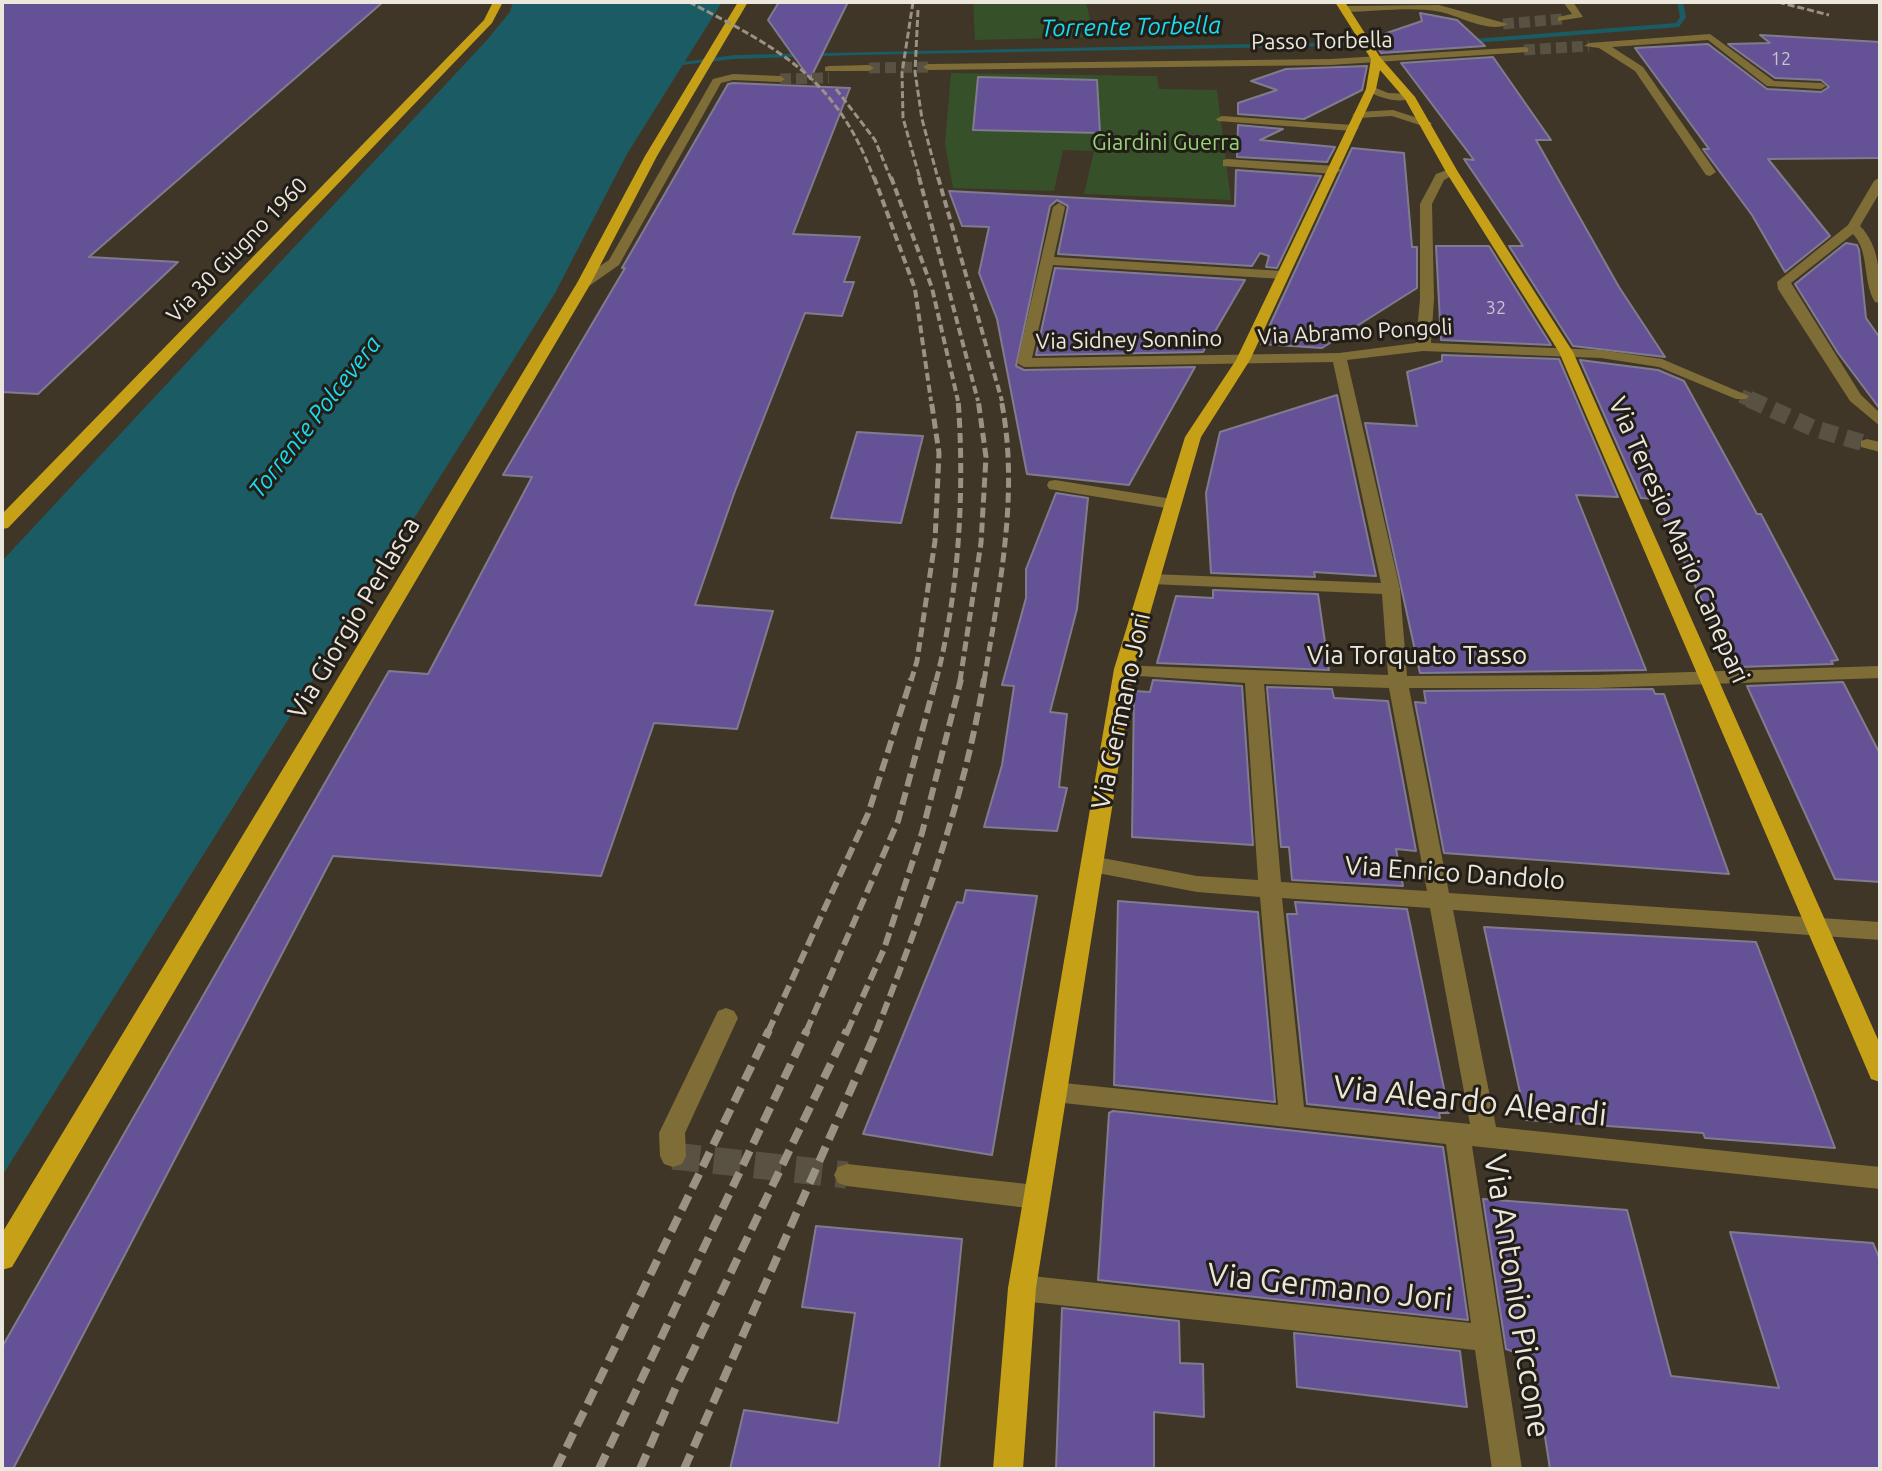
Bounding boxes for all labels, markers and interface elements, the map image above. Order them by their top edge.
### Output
water label: Torrente Torbella [1041,11,1221,43]
street label: Passo Torbella [1251,27,1393,55]
house number: 12 [1771,48,1791,70]
park label: Giardini Guerra [1092,130,1240,156]
street label: Via 30 Giugno 1960 [161,172,313,328]
house number: 32 [1486,297,1506,319]
street label: Via Abramo Pongoli [1257,314,1453,350]
street label: Via Sidney Sonnino [1035,325,1223,355]
water label: Torrente Polcevera [243,330,387,504]
street label: Via Teresio Mario Canepari [1602,392,1756,688]
street label: Via Giorgio Perlasca [281,511,427,725]
street label: Via Germano Jori [1085,610,1157,812]
street label: Via Torquato Tasso [1307,639,1527,671]
street label: Via Enrico Dandolo [1344,850,1566,896]
street label: Via Aleardo Aleardi [1331,1068,1609,1134]
street label: Via Antonio Piccone [1476,1152,1558,1440]
street label: Via Germano Jori [1205,1255,1455,1319]

